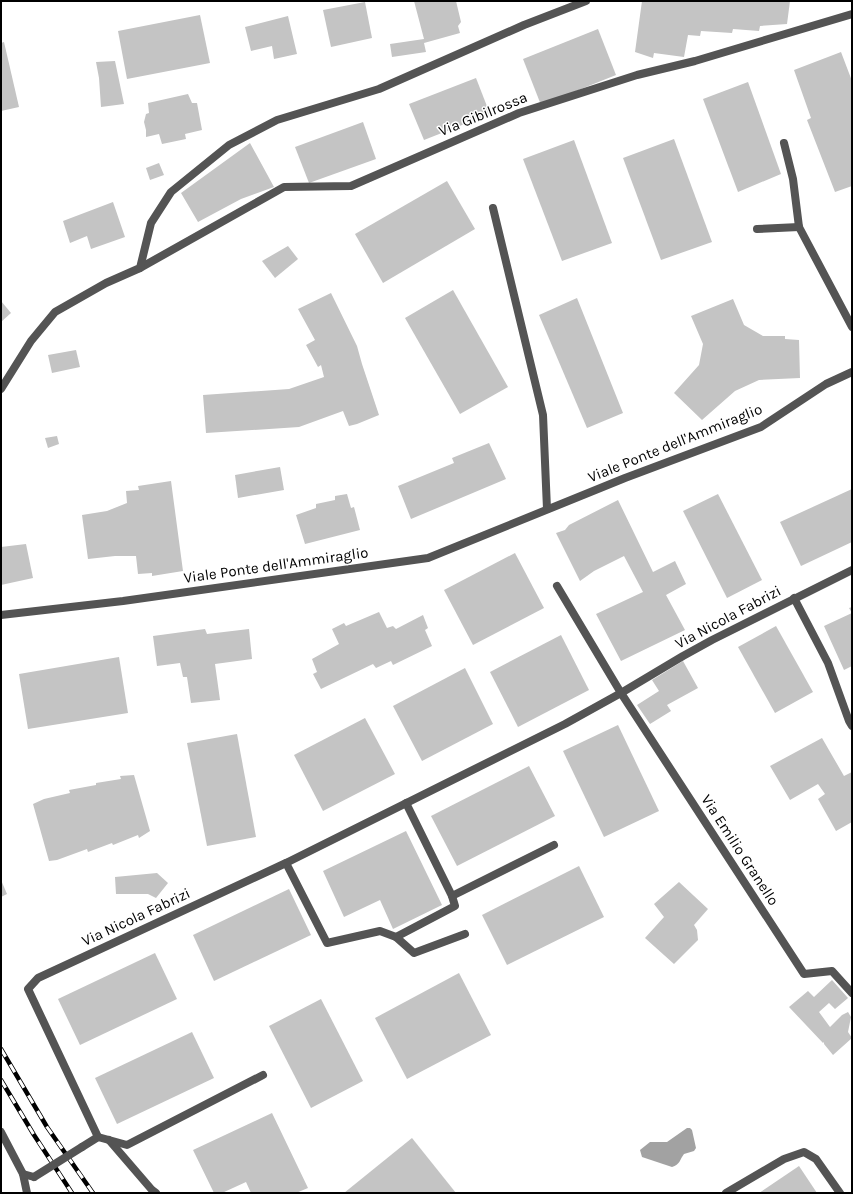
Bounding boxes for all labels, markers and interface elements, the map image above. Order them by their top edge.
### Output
street label: Via Gibilrossa [436,88,530,140]
street label: Viale Ponte dell'Ammiraglio [585,400,765,486]
street label: Viale Ponte dell'Ammiraglio [183,543,369,587]
street label: Via Nicola Fabrizi [672,581,784,653]
street label: Via Emilio Granello [697,791,783,909]
street label: Via Nicola Fabrizi [79,884,193,950]

